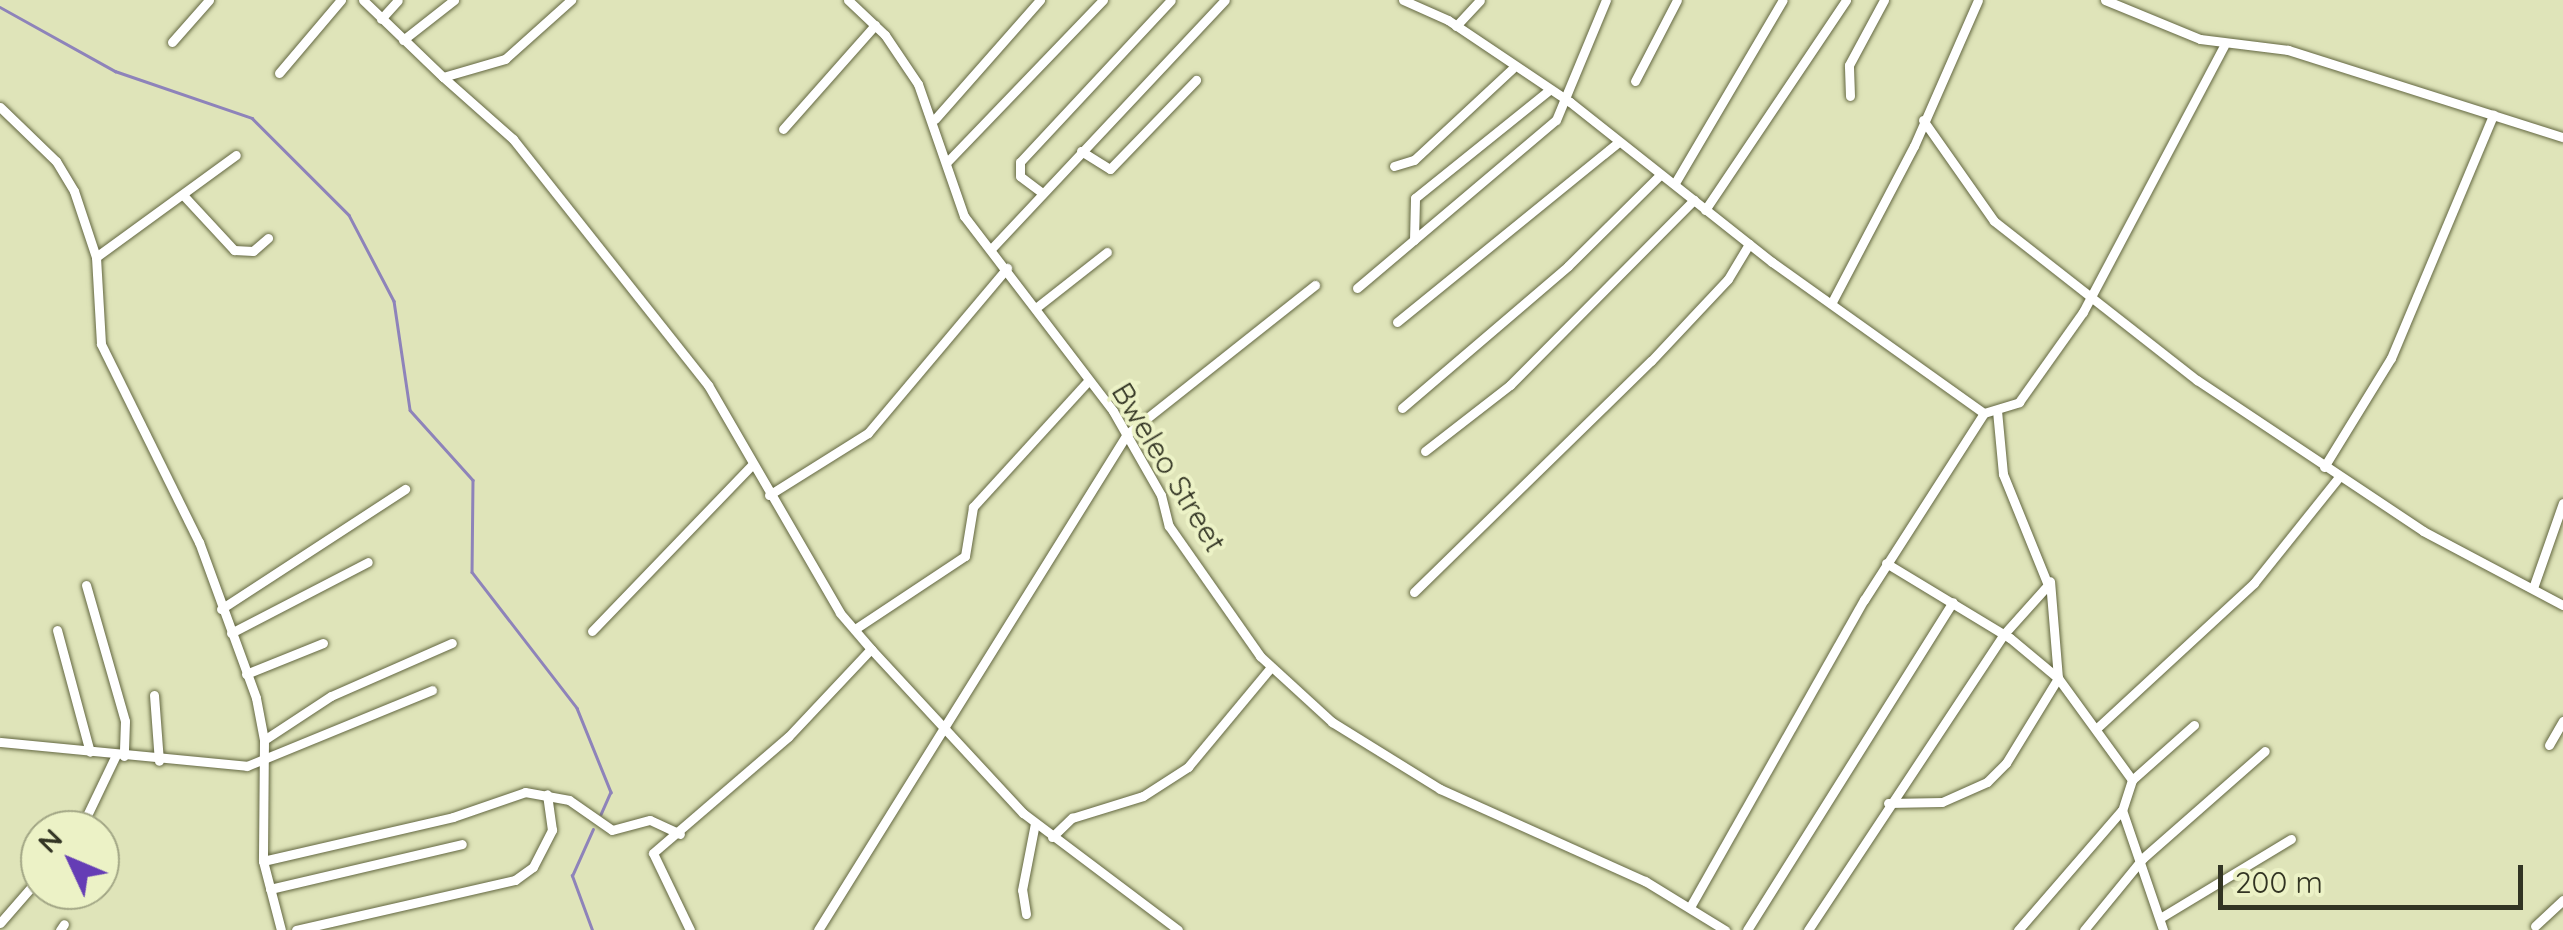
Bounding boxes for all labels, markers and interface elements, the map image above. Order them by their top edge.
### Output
street label: Bweleo Street [1104,376,1234,558]
north arrow [20,810,120,910]
text: N [30,821,69,860]
scale bar [2223,845,2528,907]
text: 200 m [2235,863,2323,901]

